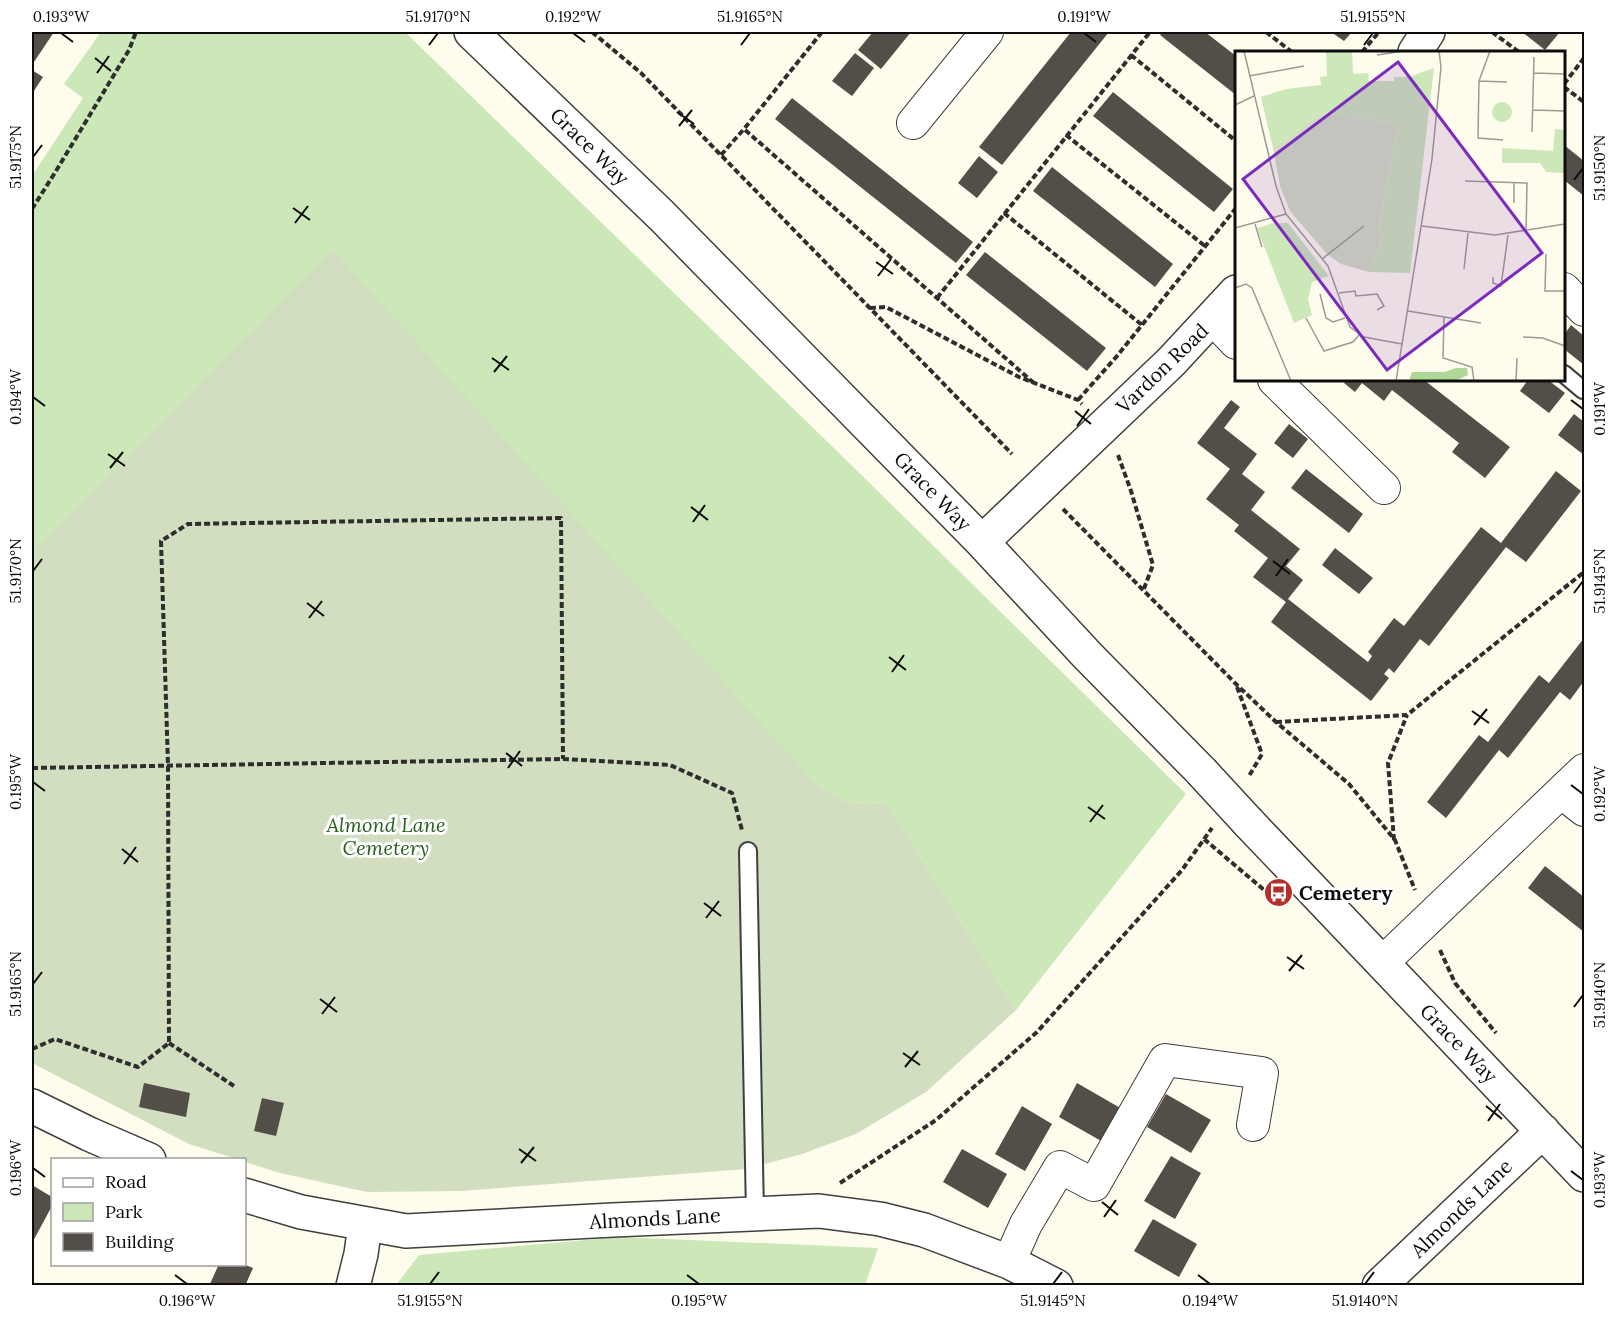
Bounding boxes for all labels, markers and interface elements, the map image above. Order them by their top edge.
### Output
text: 0.193°W [33,7,90,26]
text: 51.9170°N [405,7,471,26]
text: 0.192°W [545,7,602,26]
text: 51.9165°N [717,7,783,26]
text: 0.191°W [1057,7,1112,26]
text: 51.9155°N [1340,7,1406,26]
inset map [1235,51,1565,381]
street label: Grace Way [545,102,635,190]
text: 51.9175°N [6,125,25,189]
text: 51.9150°N [1590,135,1609,201]
street label: Vardon Road [1110,318,1213,419]
text: 0.194°W [6,368,25,425]
text: 0.191°W [1590,381,1609,436]
street label: Grace Way [889,446,977,536]
text: 51.9170°N [6,538,25,604]
text: 51.9145°N [1590,548,1609,614]
text: 0.195°W [6,753,25,810]
text: 0.192°W [1590,765,1609,822]
park label: Almond Lane Cemetery [325,812,446,860]
bus stop icon: Cemetery [1262,876,1294,908]
place label: Cemetery [1299,880,1393,905]
text: 51.9165°N [6,951,25,1017]
text: 51.9140°N [1590,962,1609,1028]
street label: Grace Way [1415,998,1503,1088]
text: 0.196°W [6,1139,25,1196]
text: 0.193°W [1590,1151,1609,1208]
street label: Almonds Lane [1404,1153,1517,1263]
legend [51,1158,246,1266]
text: Road [105,1170,147,1193]
text: Park [105,1200,143,1223]
street label: Almonds Lane [588,1202,721,1234]
text: Building [105,1230,175,1253]
text: 0.196°W [159,1291,216,1310]
text: 51.9155°N [397,1291,463,1310]
text: 0.195°W [671,1291,728,1310]
text: 51.9145°N [1020,1291,1086,1310]
text: 0.194°W [1182,1291,1239,1310]
text: 51.9140°N [1332,1291,1398,1310]

